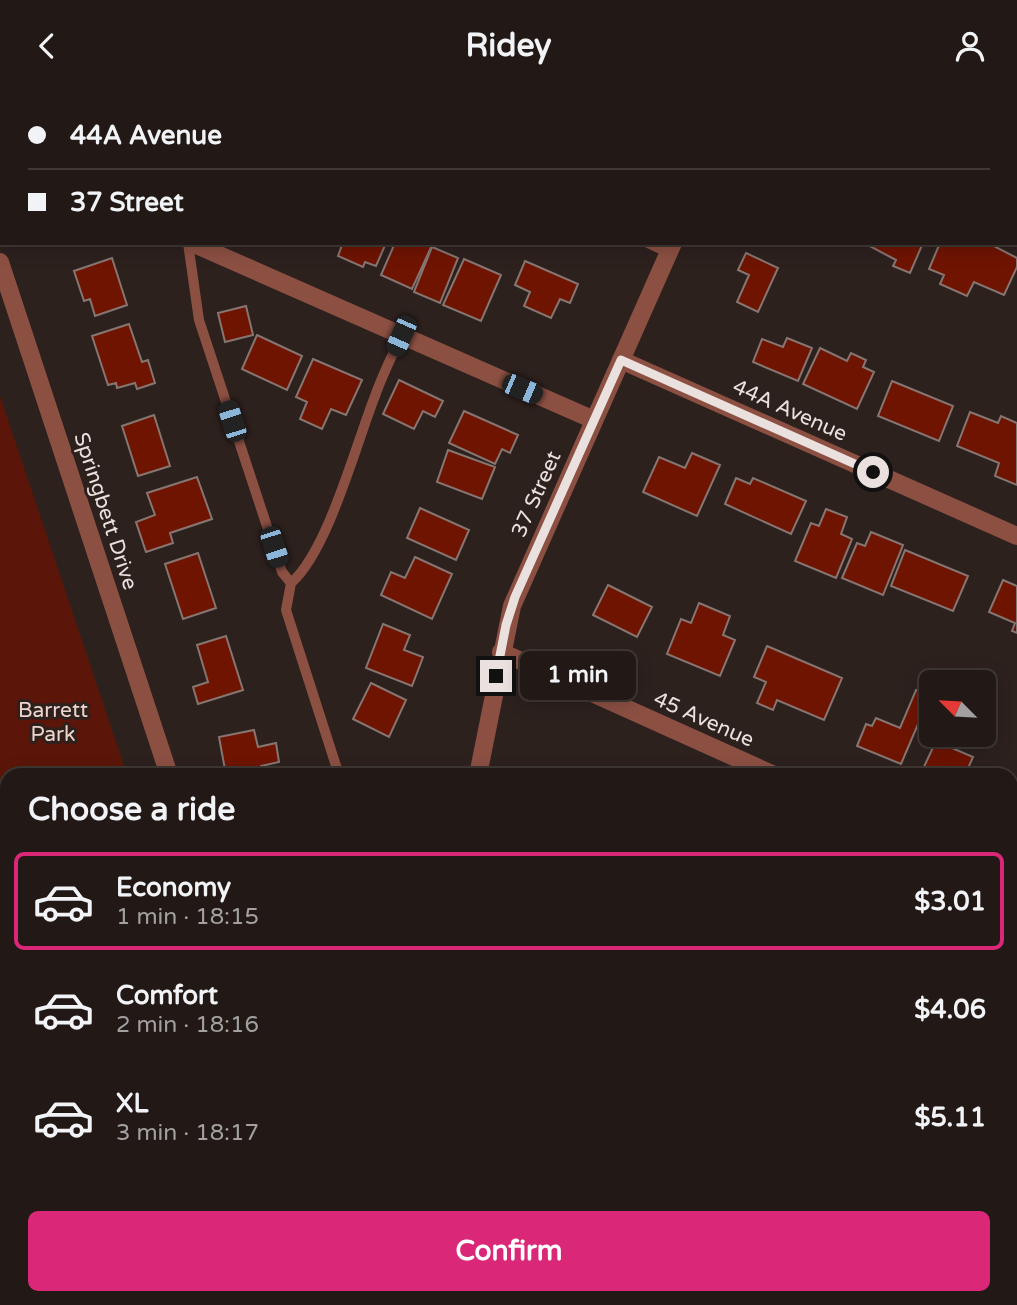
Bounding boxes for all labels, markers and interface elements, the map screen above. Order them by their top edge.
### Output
icon: back [28,27,66,65]
text: Ridey [465,27,552,65]
icon: person [951,27,989,65]
text: 44A Avenue [70,120,222,151]
text: 37 Street [70,187,184,218]
car [383,313,420,359]
car [499,371,546,407]
street label: 44A Avenue [729,374,851,447]
car [216,398,249,444]
street label: Springbett Drive [68,429,143,593]
street label: 37 Street [506,447,567,541]
route start [857,456,889,488]
car [258,524,291,570]
callout: 1 min [520,651,636,701]
route end [480,660,512,692]
text: 1 min [547,661,609,689]
north arrow [919,670,996,747]
map controls [919,670,996,747]
street label: 45 Avenue [650,686,758,753]
park label: Barrett Park [18,698,88,747]
text: Choose a ride [28,791,235,829]
icon: car [32,870,95,933]
text: Economy [116,872,231,903]
text: $3.01 [914,886,986,917]
text: 1 min · 18:15 [116,903,259,931]
icon: car [32,978,95,1041]
text: Comfort [116,980,218,1011]
text: $4.06 [914,994,986,1025]
text: 2 min · 18:16 [116,1011,259,1039]
icon: car [32,1086,95,1149]
text: XL [116,1088,148,1119]
text: $5.11 [914,1102,986,1133]
text: 3 min · 18:17 [116,1119,259,1147]
button: Confirm [28,1211,990,1291]

